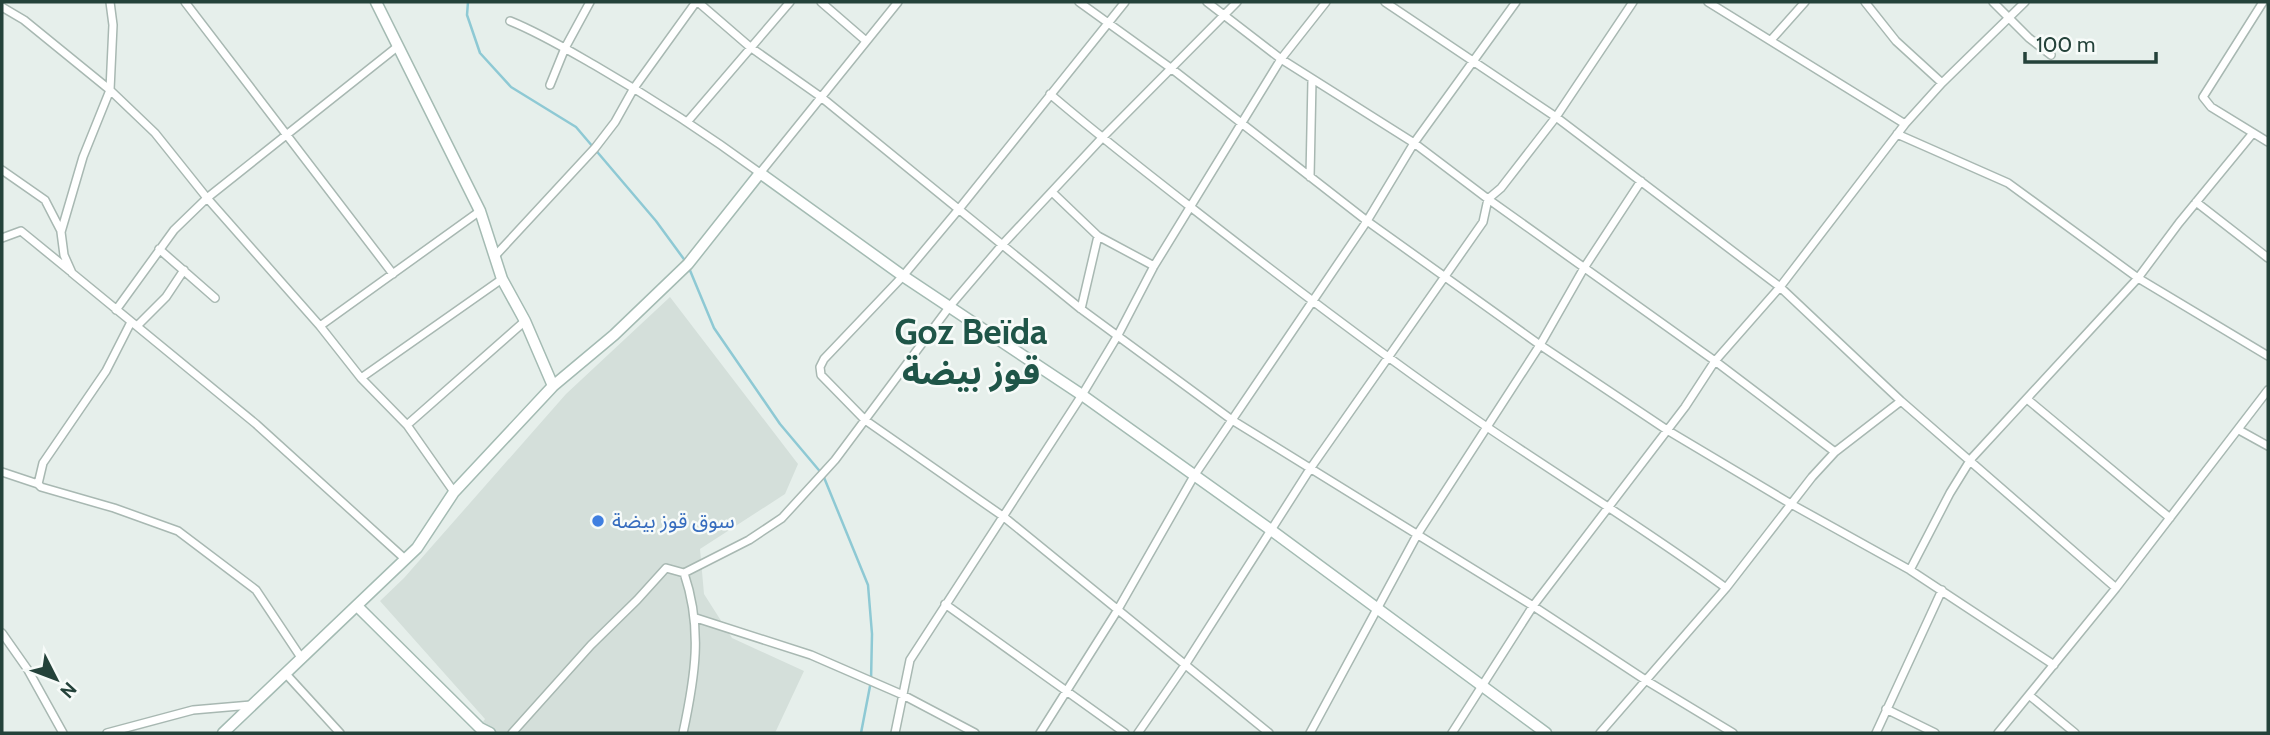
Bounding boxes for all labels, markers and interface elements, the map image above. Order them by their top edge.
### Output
scale bar [2025,21,2156,65]
text: 100 m [2036,32,2095,57]
district label: Goz Beïda قوز بيضة [895,310,1048,393]
place label: سوق قوز بيضة [612,508,735,533]
marker: سوق قوز بيضة [590,513,606,529]
north arrow [21,644,91,714]
text: N [55,677,81,703]

